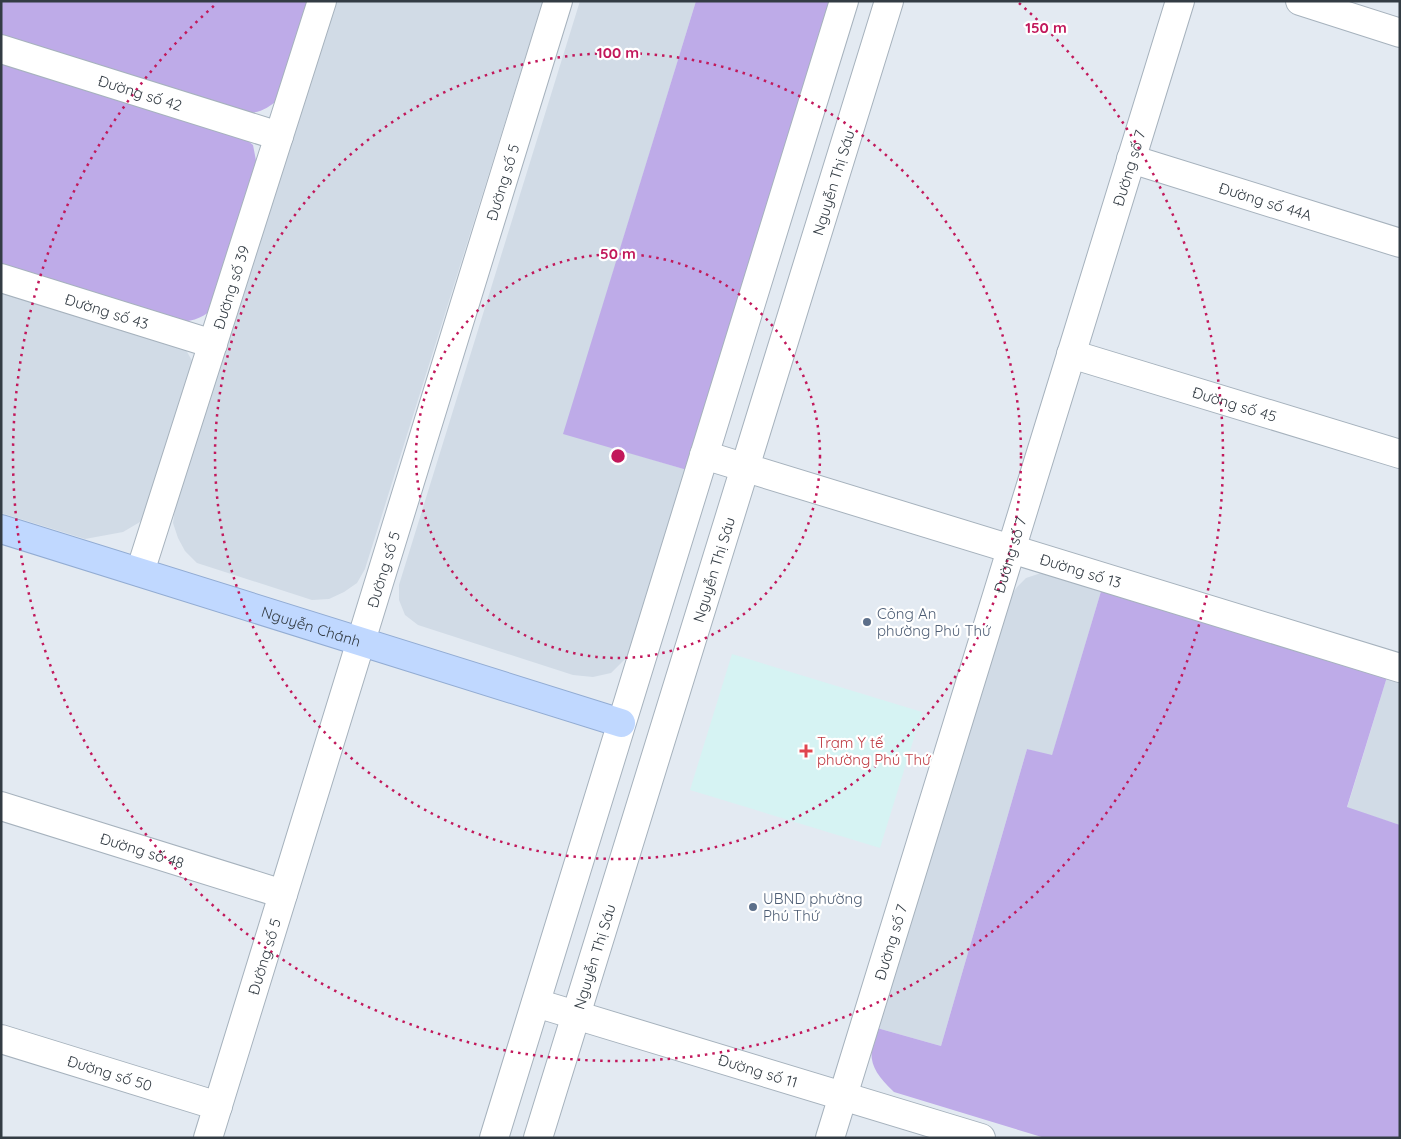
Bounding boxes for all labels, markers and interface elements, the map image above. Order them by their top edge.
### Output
text: 150 m [1025,18,1067,37]
text: 100 m [597,43,639,62]
street label: Đường số 42 [96,71,185,115]
street label: Nguyễn Thị Sáu [808,127,858,238]
street label: Đường số 7 [1108,127,1149,208]
street label: Đường số 5 [482,142,523,223]
street label: Đường số 44A [1217,178,1315,225]
street label: Đường số 39 [209,243,253,331]
text: 50 m [600,244,636,263]
street label: Đường số 43 [63,289,151,333]
street label: Đường số 45 [1190,382,1279,425]
centre of rings [609,447,627,465]
street label: Nguyễn Thị Sáu [688,514,739,624]
street label: Đường số 7 [989,514,1030,595]
street label: Đường số 5 [362,529,404,610]
street label: Đường số 13 [1038,549,1124,592]
street label: Nguyễn Chánh [259,602,363,651]
place label: Công An phường Phú Thứ [877,604,992,640]
marker: Công An phường Phú Thứ [861,616,873,628]
place label: Trạm Y tế phường Phú Thứ [817,733,932,769]
marker: Trạm Y tế phường Phú Thứ [799,744,813,758]
street label: Đường số 48 [98,828,187,872]
place label: UBND phường Phú Thứ [763,889,863,925]
street label: Nguyễn Thị Sáu [569,901,619,1011]
marker: UBND phường Phú Thứ [747,901,759,913]
street label: Đường số 7 [870,901,911,982]
street label: Đường số 5 [243,916,285,997]
street label: Đường số 11 [716,1049,800,1091]
street label: Đường số 50 [65,1051,155,1095]

